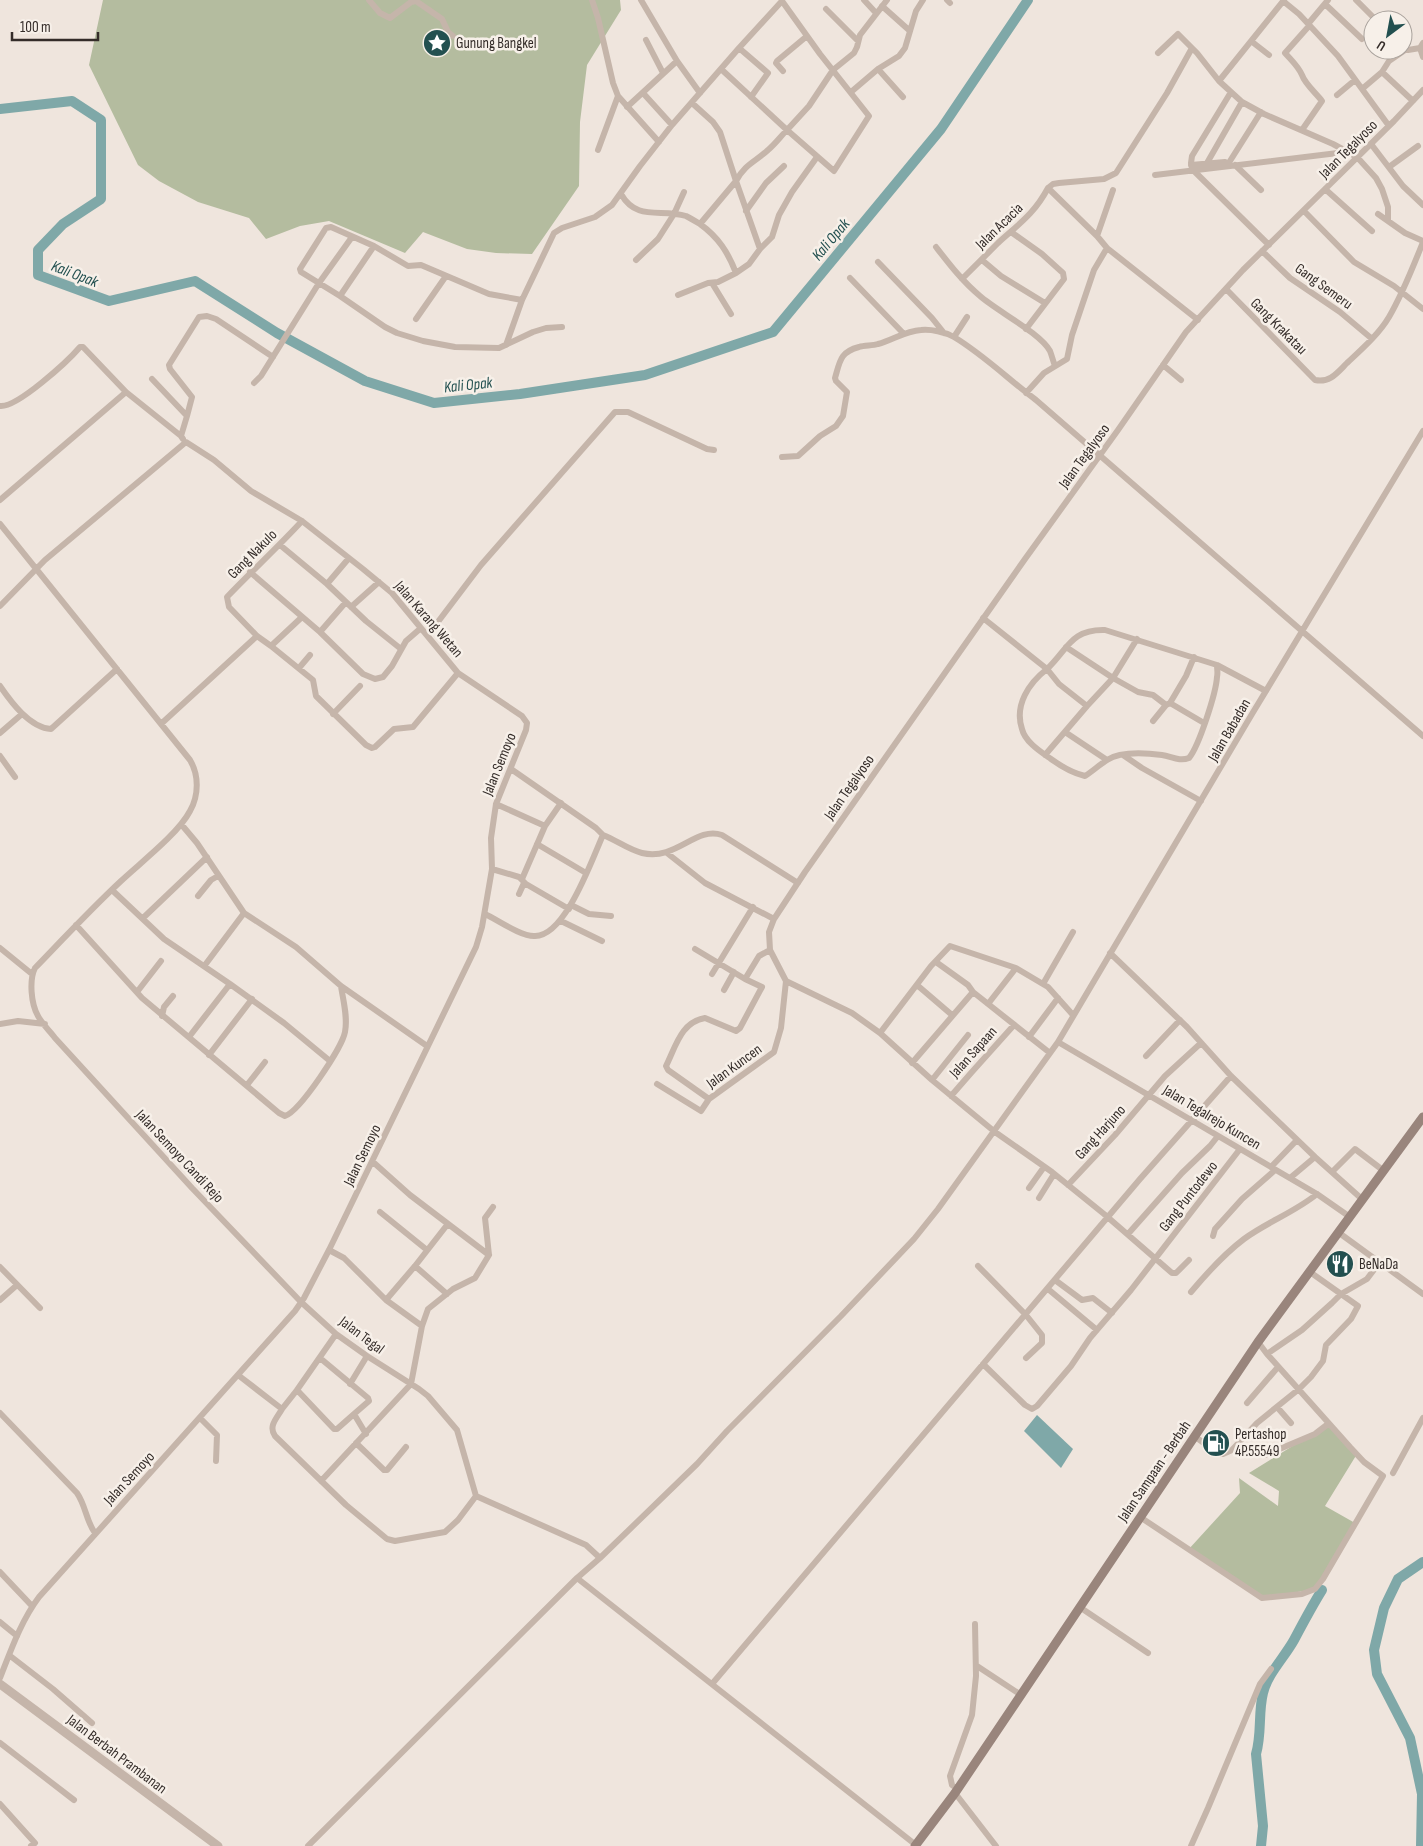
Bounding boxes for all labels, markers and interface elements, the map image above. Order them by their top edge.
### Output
scale bar [12,10,99,42]
north arrow [1363,10,1413,60]
text: 100 m [20,18,51,37]
place icon: Gunung Bangkel [422,28,452,58]
place label: Gunung Bangkel [456,34,536,53]
text: U [1374,36,1389,55]
street label: Jalan Tegalyoso [1314,116,1382,183]
street label: Jalan Acacia [971,199,1027,254]
water label: Kali Opak [808,214,855,265]
water label: Kali Opak [48,257,102,292]
street label: Gang Semeru [1291,259,1356,314]
street label: Gang Krakatau [1246,294,1311,359]
water label: Kali Opak [443,373,494,397]
street label: Jalan Tegalyoso [1054,420,1114,493]
street label: Gang Nakulo [224,526,281,583]
street label: Jalan Karang Wetan [389,576,467,662]
street label: Jalan Babadan [1203,696,1255,766]
street label: Jalan Semoyo [478,730,521,799]
street label: Jalan Tegalyoso [819,751,879,824]
street label: Jalan Sapaan [945,1023,1001,1083]
street label: Jalan Kuncen [702,1040,766,1093]
street label: Jalan Tegalrejo Kuncen [1159,1080,1264,1154]
street label: Gang Harjuno [1071,1101,1130,1164]
street label: Jalan Semoyo Candi Rejo [131,1105,228,1207]
street label: Jalan Semoyo [339,1121,386,1190]
street label: Gang Puntodewo [1155,1157,1222,1235]
restaurant icon: BeNaDa [1325,1249,1355,1279]
place label: BeNaDa [1359,1255,1398,1274]
street label: Jalan Tegal [335,1312,388,1359]
street label: Jalan Sampaan - Berbah [1113,1417,1195,1526]
place label: Pertashop 4P.55549 [1235,1425,1286,1461]
fuel station icon: Pertashop 4P.55549 [1201,1428,1231,1458]
street label: Jalan Semoyo [99,1448,159,1510]
street label: Jalan Berbah Prambanan [62,1710,171,1798]

